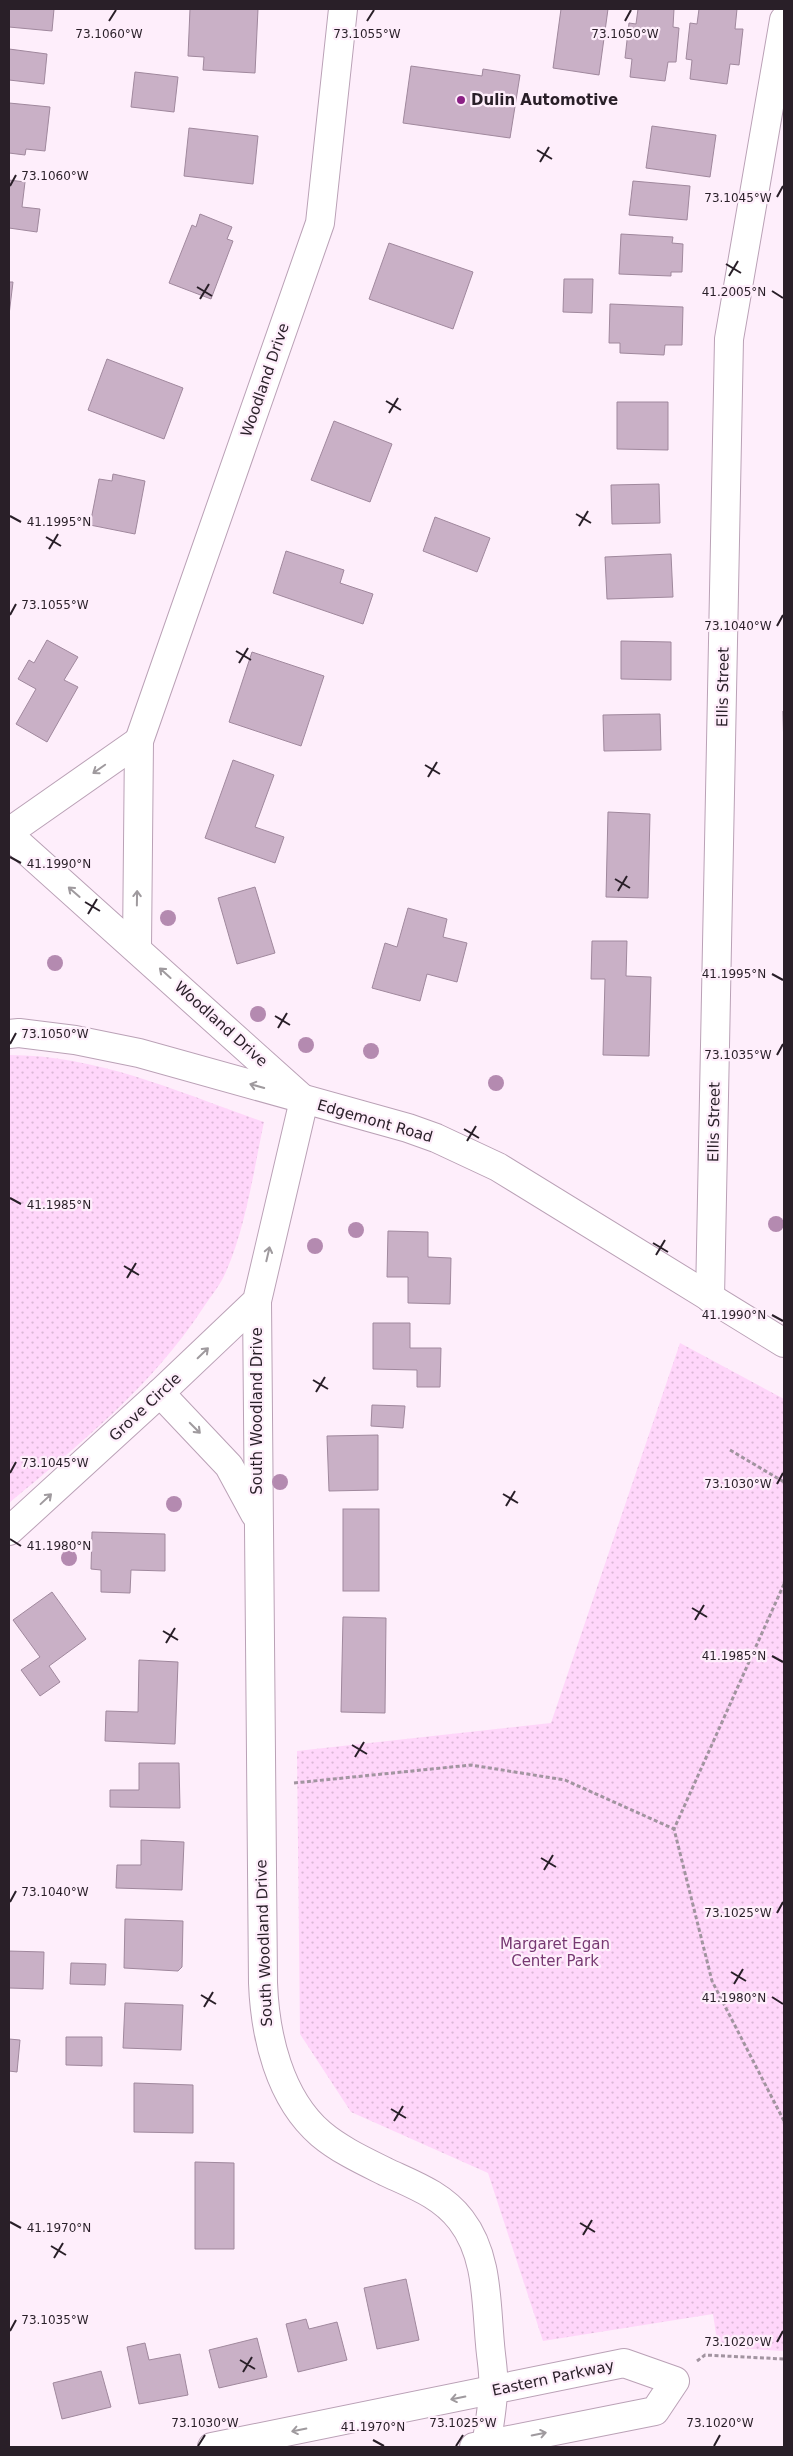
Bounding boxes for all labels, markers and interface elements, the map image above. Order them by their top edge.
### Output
text: 73.1060°W [75,27,143,41]
text: 73.1055°W [333,27,401,41]
text: 73.1050°W [591,27,659,41]
place label: Dulin Automotive [471,91,618,109]
marker: Dulin Automotive [455,94,467,106]
text: 73.1060°W [21,169,89,183]
text: 73.1045°W [704,191,772,205]
text: 41.2005°N [702,285,766,299]
street label: Woodland Drive [237,321,293,439]
text: 41.1995°N [27,515,91,529]
text: 73.1055°W [21,598,89,612]
text: 73.1040°W [704,619,772,633]
street label: Ellis Street [713,647,733,727]
one-way arrow [92,764,106,774]
text: 41.1990°N [27,857,91,871]
one-way arrow [67,886,80,898]
one-way arrow [132,891,142,907]
one-way arrow [158,967,171,979]
text: 41.1995°N [702,967,766,981]
street label: Woodland Drive [171,978,271,1070]
text: 73.1050°W [21,1027,89,1041]
text: 73.1035°W [704,1048,772,1062]
one-way arrow [250,1081,266,1091]
street label: Ellis Street [704,1082,724,1162]
street label: Edgemont Road [315,1096,435,1146]
text: 41.1985°N [27,1198,91,1212]
one-way arrow [264,1246,273,1262]
text: 41.1990°N [702,1308,766,1322]
street label: South Woodland Drive [248,1327,266,1495]
one-way arrow [197,1347,209,1359]
street label: Grove Circle [105,1369,185,1445]
one-way arrow [189,1422,201,1434]
text: 73.1045°W [21,1456,89,1470]
text: 73.1030°W [704,1477,772,1491]
one-way arrow [39,1493,52,1505]
text: 41.1980°N [27,1539,91,1553]
text: 41.1985°N [702,1649,766,1663]
street label: South Woodland Drive [252,1859,276,2027]
text: 73.1040°W [21,1885,89,1899]
text: 73.1025°W [704,1906,772,1920]
park label: Margaret Egan Center Park [500,1935,610,1970]
text: 41.1980°N [702,1991,766,2005]
text: 41.1970°N [27,2221,91,2235]
text: 73.1035°W [21,2313,89,2327]
text: 73.1020°W [704,2335,772,2349]
street label: Eastern Parkway [490,2356,616,2400]
one-way arrow [450,2394,466,2403]
text: 73.1030°W [171,2416,239,2430]
text: 73.1025°W [429,2416,497,2430]
text: 73.1020°W [686,2416,754,2430]
text: 41.1970°N [341,2420,405,2434]
one-way arrow [291,2426,307,2435]
one-way arrow [531,2429,547,2439]

